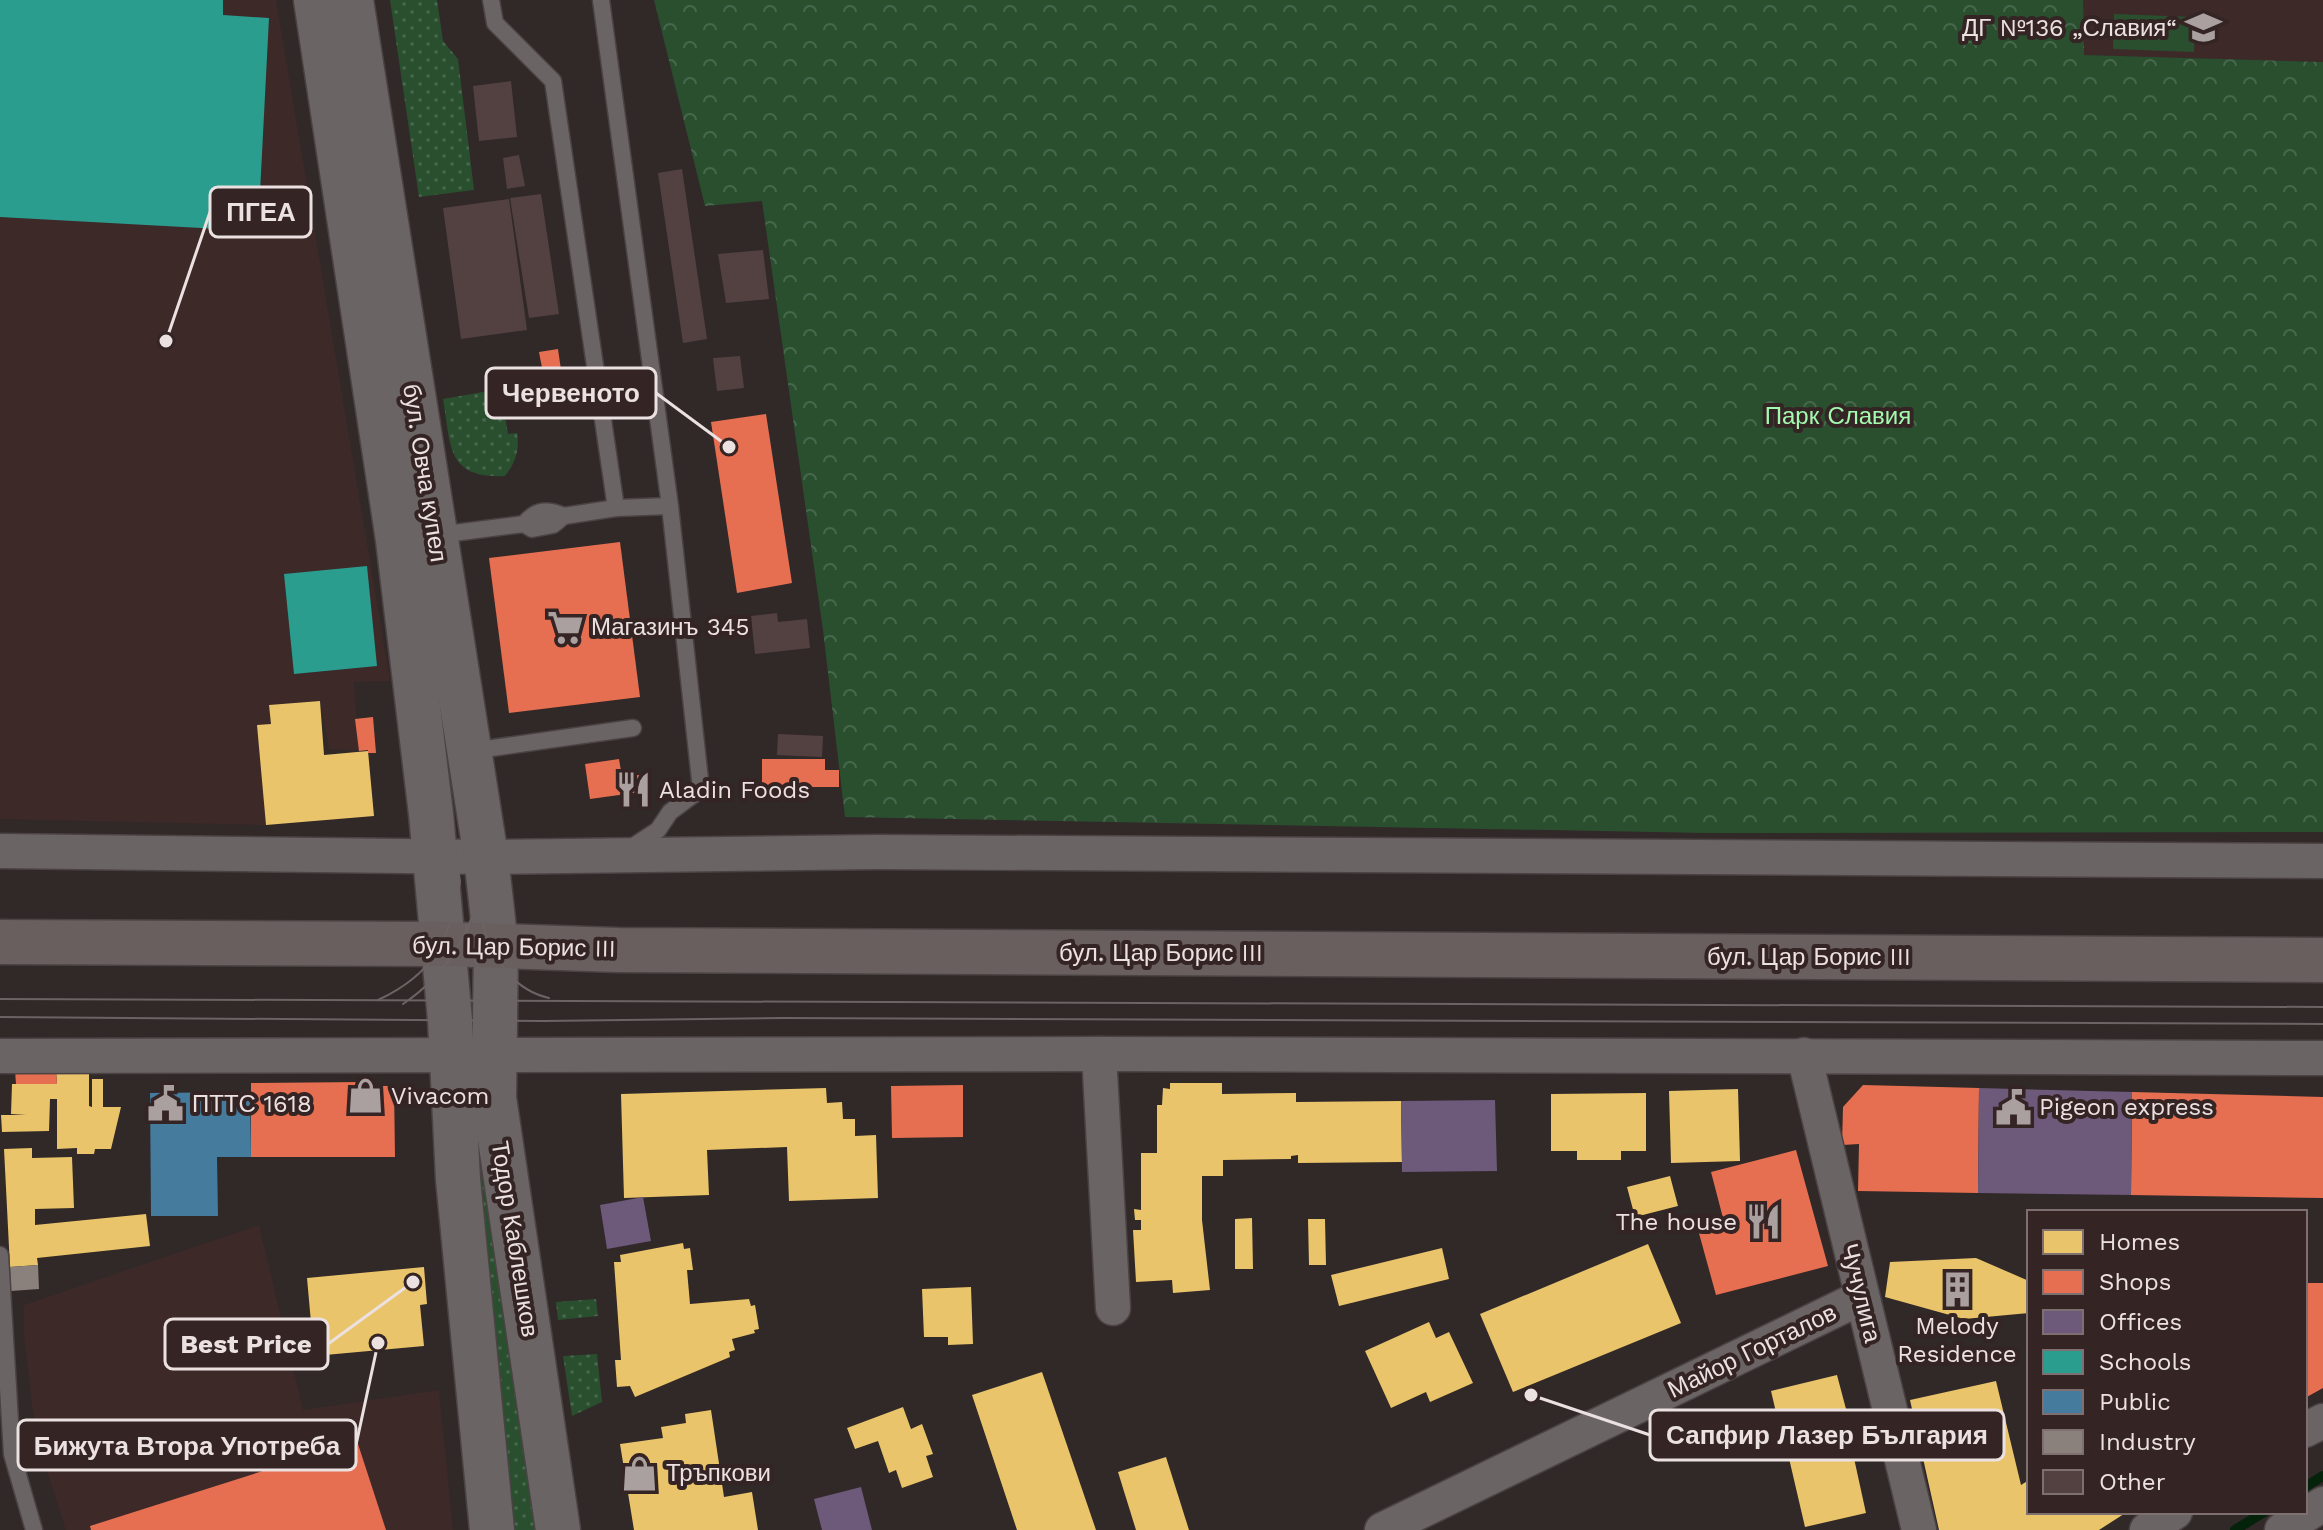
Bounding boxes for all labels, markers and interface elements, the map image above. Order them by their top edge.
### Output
school or university icon: ДГ №136 „Славия“ [2184,9,2222,47]
place label: ДГ №136 „Славия“ [1962,14,2177,42]
callout: ПГЕА [210,187,311,237]
text: ПГЕА [226,197,296,227]
callout: Червеното [486,368,656,418]
text: Червеното [502,378,640,408]
street label: бул. Овча купел [397,382,453,564]
park label: Парк Славия [1765,402,1911,430]
supermarket icon: Магазинъ 345 [546,608,584,646]
place label: Магазинъ 345 [591,613,749,641]
restaurant icon: Aladin Foods [614,771,652,809]
place label: Aladin Foods [659,776,810,804]
street label: бул. Цар Борис III [412,931,616,963]
street label: бул. Цар Борис III [1059,939,1263,967]
street label: бул. Цар Борис III [1707,943,1911,971]
shop icon: Vivacom [346,1077,384,1115]
place label: Vivacom [391,1082,489,1110]
public building icon: ПТТС 1618 [147,1085,185,1123]
public building icon: Pigeon express [1994,1088,2032,1126]
place label: ПТТС 1618 [192,1090,312,1118]
place label: Pigeon express [2039,1093,2214,1121]
street label: Тодор Каблешков [486,1139,544,1339]
restaurant icon: The house [1744,1203,1782,1241]
place label: The house [1616,1208,1737,1236]
legend [2027,1210,2307,1514]
text: Homes [2099,1228,2180,1256]
street label: Чучулига [1835,1241,1887,1346]
text: Shops [2099,1268,2171,1296]
building icon: Melody Residence [1938,1270,1976,1308]
street label: Майор Горталов [1663,1298,1841,1404]
text: Offices [2099,1308,2182,1336]
place label: Melody Residence [1897,1312,2017,1368]
callout: Best Price [165,1319,328,1369]
text: Best Price [180,1329,312,1359]
text: Schools [2099,1348,2191,1376]
text: Public [2099,1388,2171,1416]
callout: Сапфир Лазер България [1650,1410,2004,1460]
callout: Бижута Втора Употреба [18,1420,356,1470]
text: Сапфир Лазер България [1666,1420,1988,1450]
text: Industry [2099,1428,2196,1456]
text: Бижута Втора Употреба [34,1431,341,1461]
shop icon: Тръпкови [621,1454,659,1492]
place label: Тръпкови [666,1459,771,1487]
text: Other [2099,1468,2166,1496]

